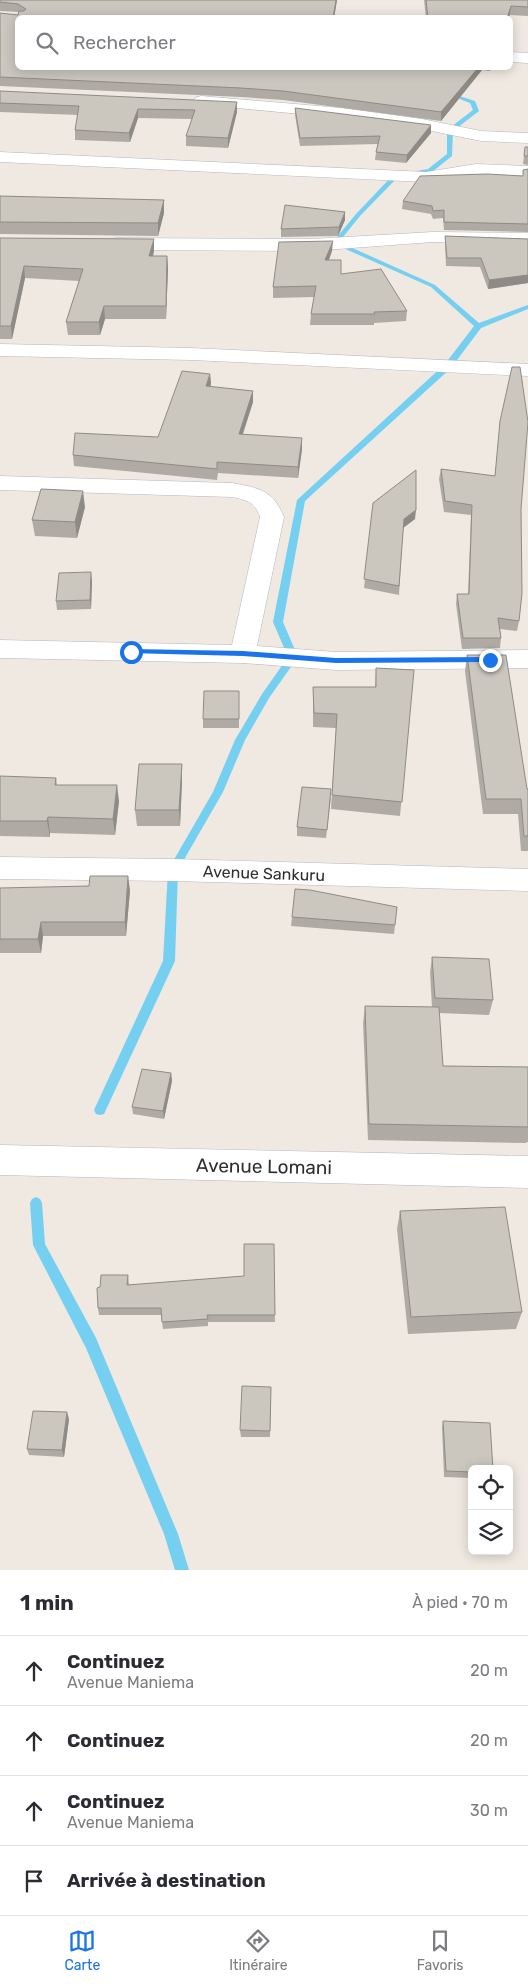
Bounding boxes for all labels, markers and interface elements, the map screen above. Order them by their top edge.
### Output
search box [15,15,513,70]
icon: search [33,29,61,57]
text: Rechercher [73,31,176,54]
route start [120,641,143,664]
route end [479,649,502,672]
street label: Avenue Sankuru [203,862,325,885]
street label: Avenue Lomani [196,1154,332,1179]
map controls [468,1465,513,1555]
button: locate [468,1465,513,1510]
button: layers [468,1510,513,1555]
text: 1 min [20,1590,74,1615]
text: À pied · 70 m [412,1593,508,1612]
text: Continuez [67,1650,165,1673]
icon: ahead [20,1657,48,1685]
text: 20 m [470,1661,508,1680]
text: Avenue Maniema [67,1673,194,1692]
icon: ahead [20,1727,48,1755]
text: Continuez [67,1729,165,1752]
text: 20 m [470,1731,508,1750]
text: Continuez [67,1790,165,1813]
icon: ahead [20,1797,48,1825]
text: 30 m [470,1801,508,1820]
text: Avenue Maniema [67,1813,194,1832]
icon: arrive [20,1867,48,1895]
text: Arrivée à destination [67,1869,266,1892]
tab: Carte [65,1927,100,1974]
tab: Itinéraire [229,1927,288,1974]
tab: Favoris [417,1927,463,1974]

